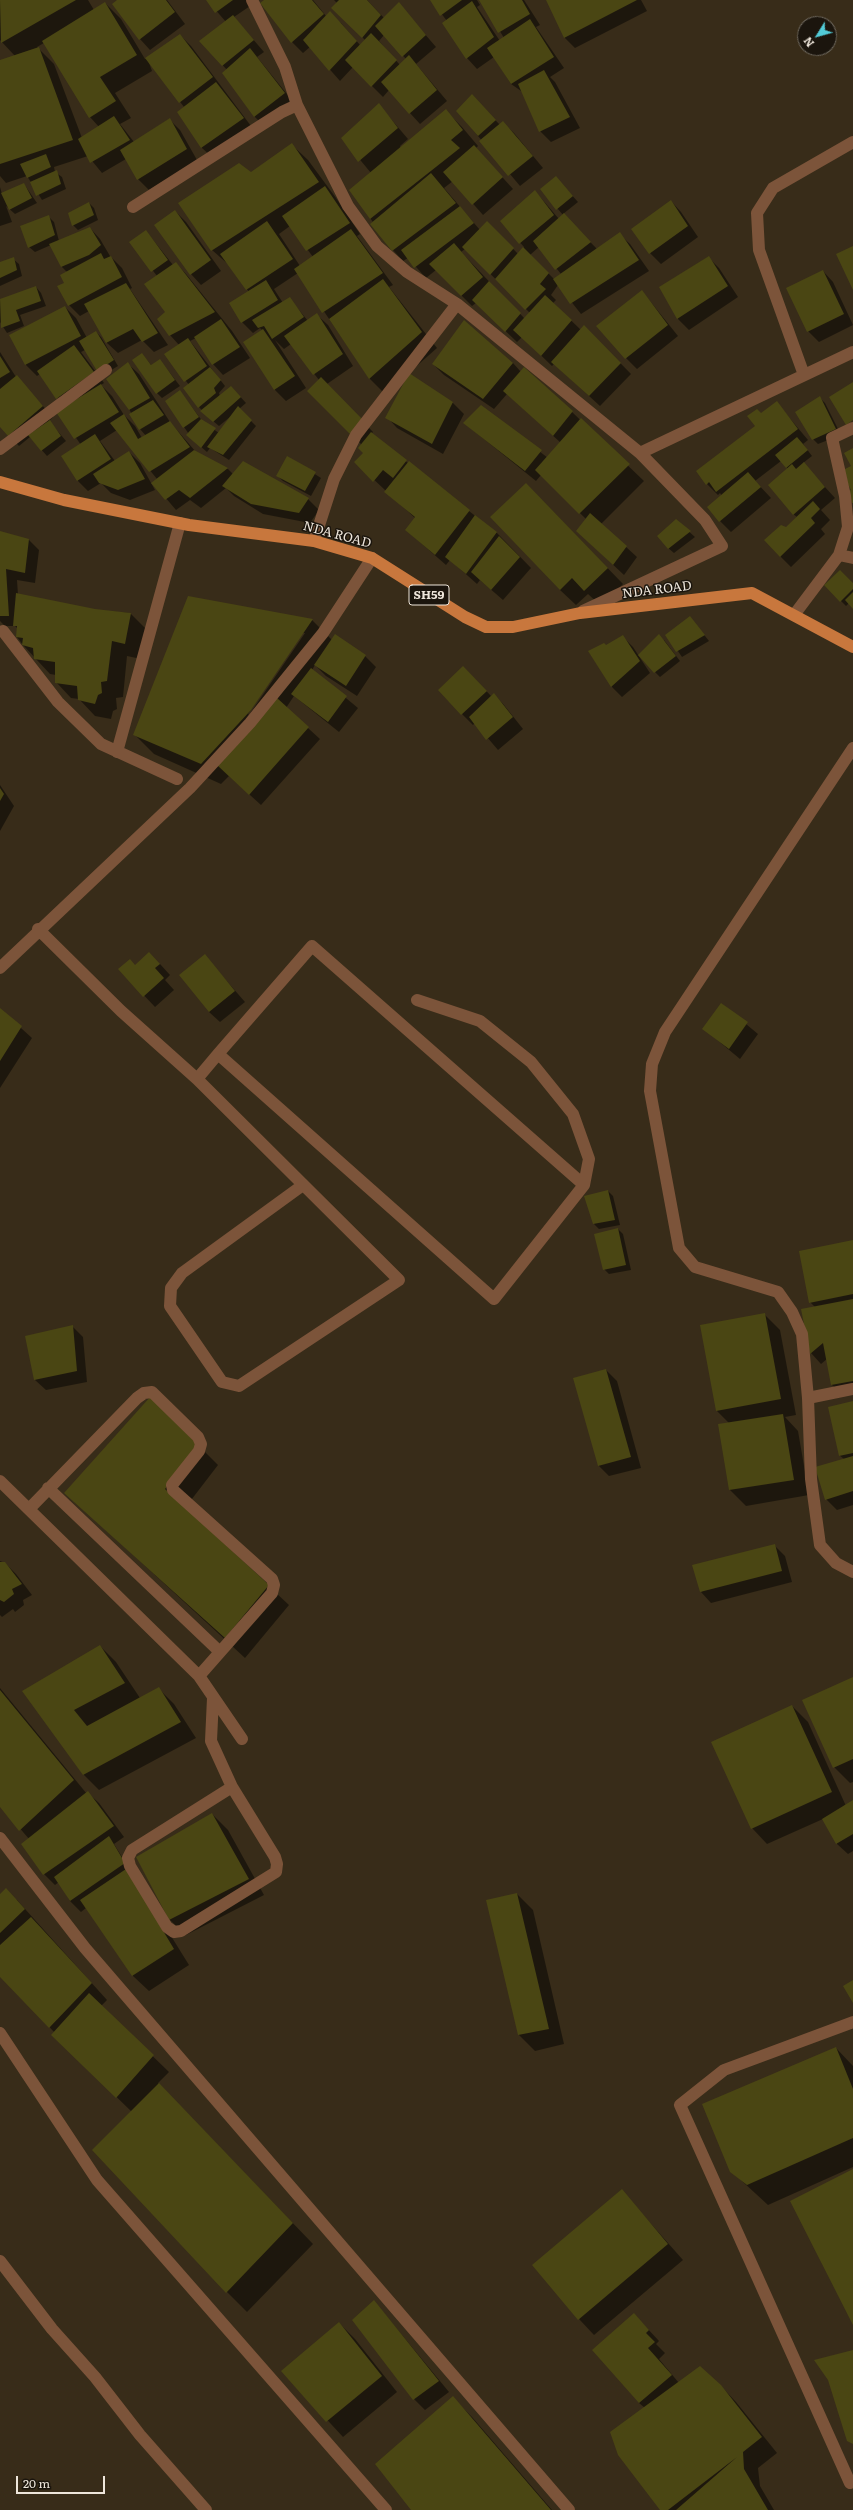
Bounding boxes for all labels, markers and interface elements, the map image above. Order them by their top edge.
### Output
north arrow [797,16,837,56]
text: N [799,34,817,51]
street label: NDA ROAD [301,518,373,552]
street label: NDA ROAD [621,578,693,602]
road number: SH59 [409,585,449,605]
scale bar [18,2468,107,2494]
text: 20 m [23,2474,50,2492]

